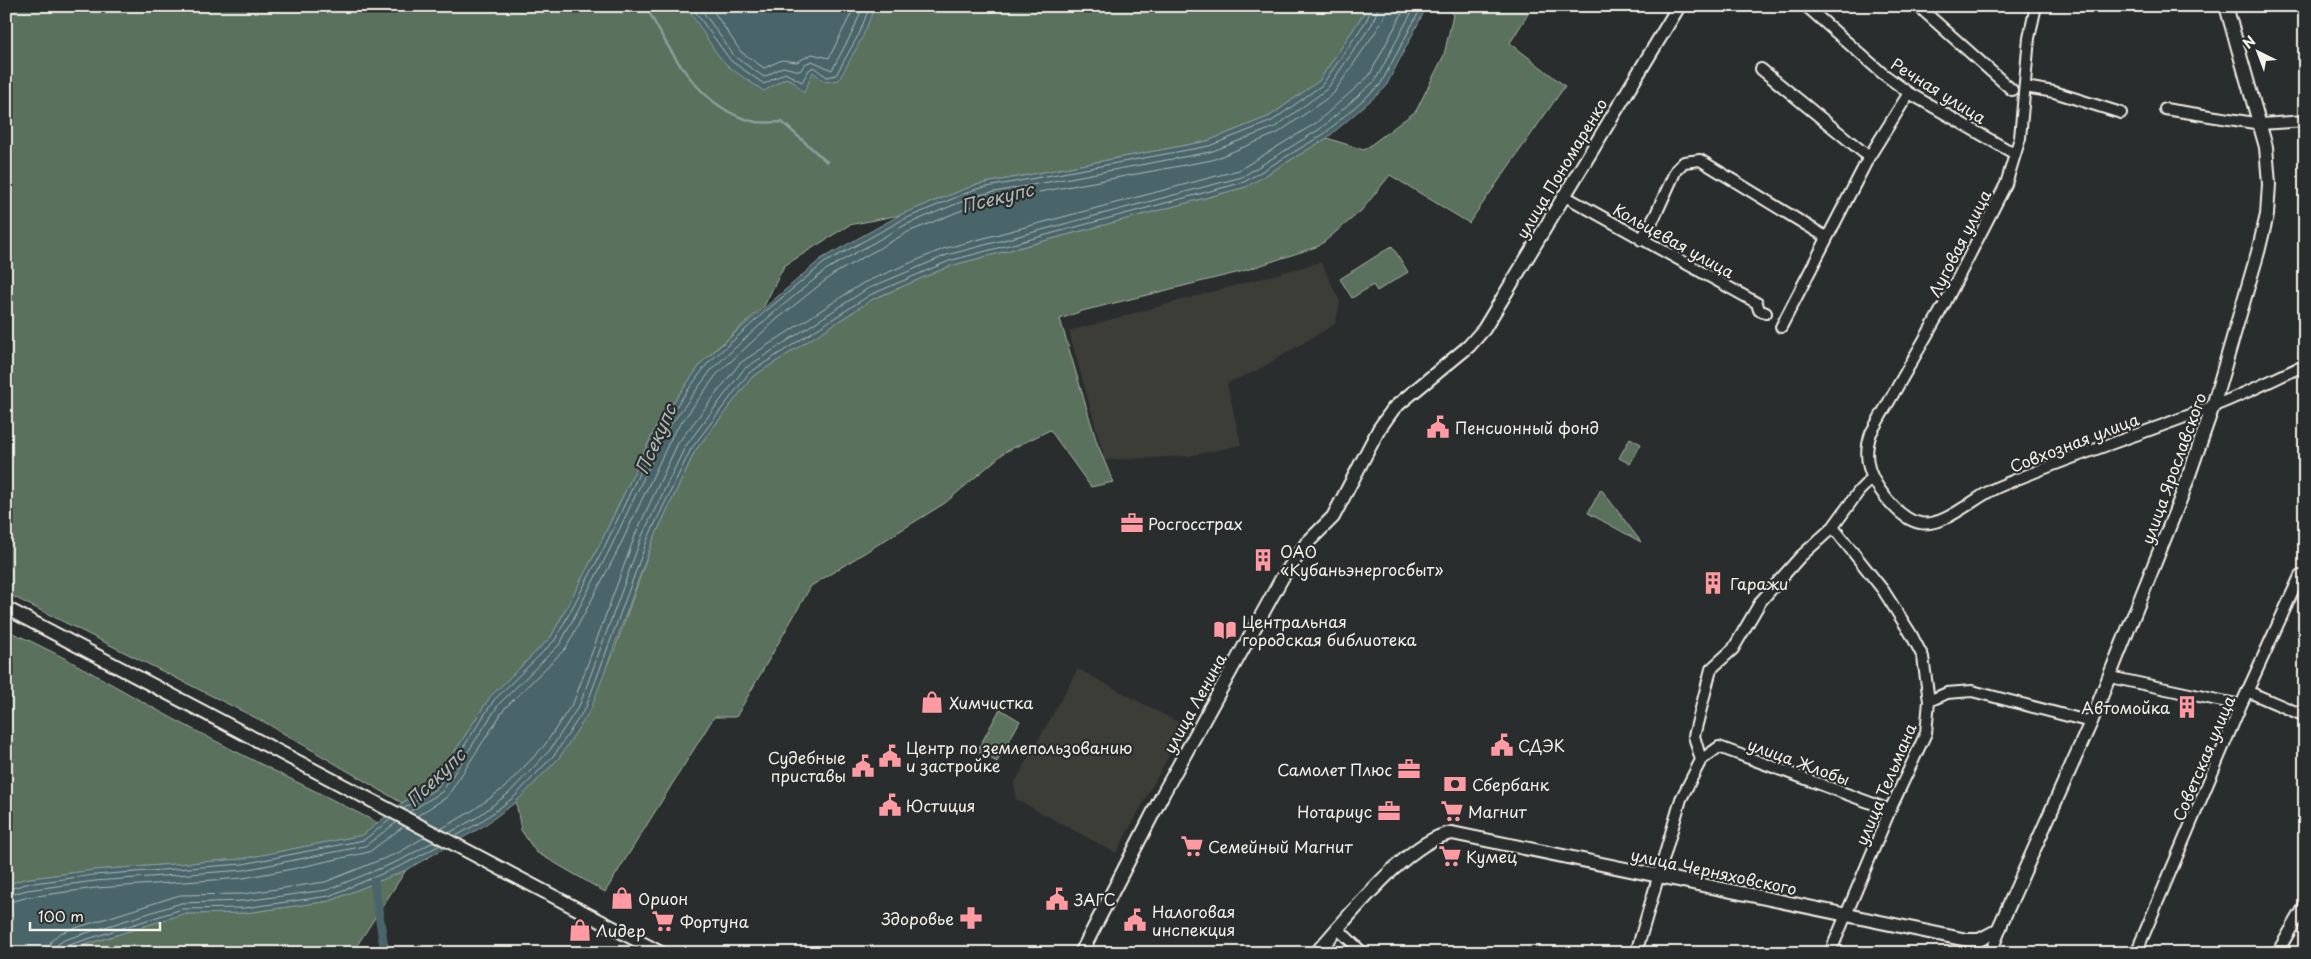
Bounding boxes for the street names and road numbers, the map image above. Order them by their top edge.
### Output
street label: Речная улица [1887,51,1991,129]
street label: улица Пономаренко [1510,93,1613,243]
street label: Луговая улица [1922,185,1996,301]
street label: Кольцевая улица [1609,197,1739,283]
street label: улица Ярославского [2134,389,2212,547]
street label: Совхозная улица [2006,406,2142,478]
street label: улица Ленина [1157,649,1231,757]
street label: Советская улица [2166,692,2240,824]
street label: улица Тельмана [1849,719,1921,849]
street label: улица Жлобы [1745,731,1853,791]
street label: улица Черняховского [1629,842,1799,900]

